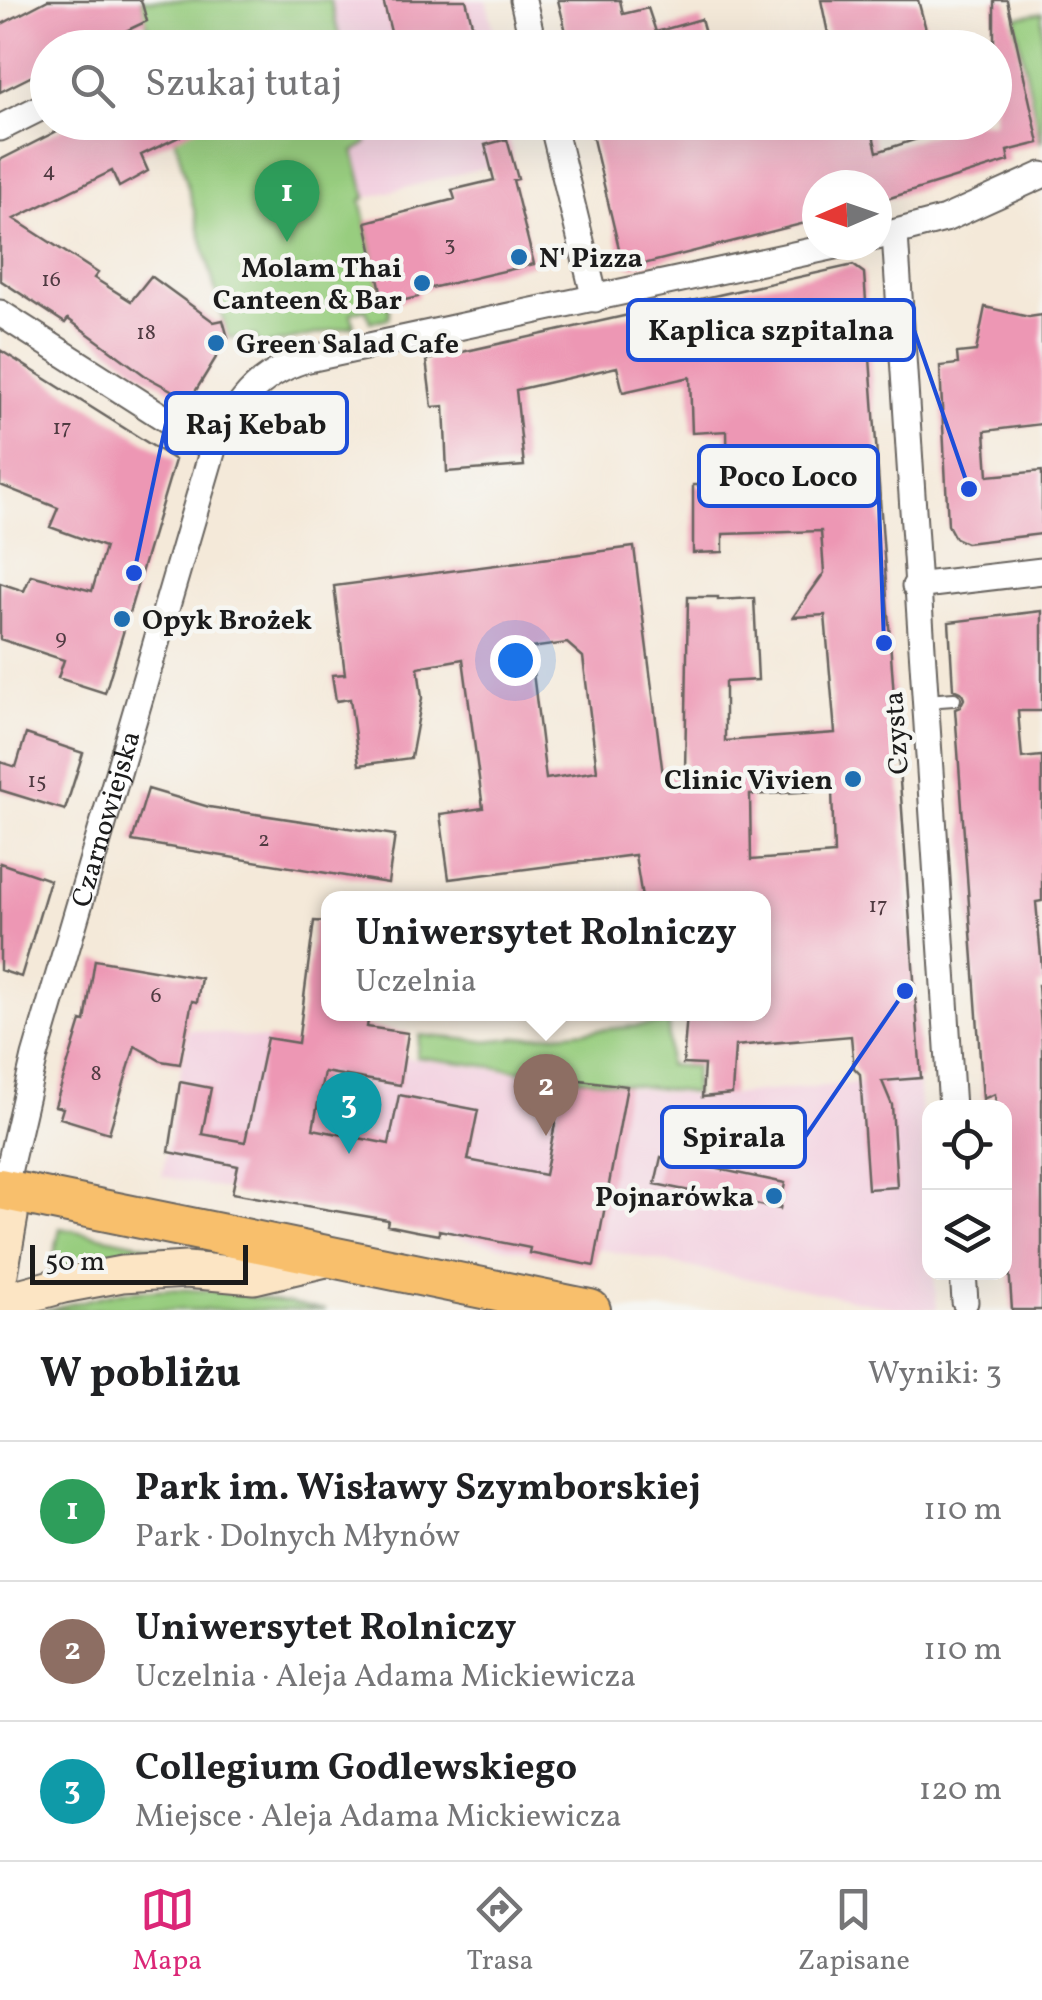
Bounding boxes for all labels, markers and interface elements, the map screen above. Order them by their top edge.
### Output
search box [30,30,1012,140]
icon: search [65,58,120,113]
text: Szukaj tutaj [145,59,342,112]
house number: 4 [42,156,56,187]
pin: 1 [254,160,320,242]
north arrow [802,170,892,260]
house number: 3 [444,229,456,260]
place label: N' Pizza [539,240,643,279]
marker: N' Pizza [508,246,530,268]
place label: Molam Thai Canteen & Bar [213,250,402,321]
house number: 16 [41,265,61,296]
marker: Molam Thai Canteen & Bar [411,272,433,294]
callout: Kaplica szpitalna [628,300,914,360]
text: Kaplica szpitalna [648,311,894,353]
house number: 18 [136,318,156,349]
place label: Green Salad Cafe [236,326,459,365]
marker: Green Salad Cafe [205,332,227,354]
callout: Raj Kebab [166,393,347,453]
text: Raj Kebab [185,405,327,447]
house number: 17 [52,413,72,444]
callout: Poco Loco [699,446,878,506]
text: Poco Loco [718,457,858,499]
place label: Opyk Brożek [142,602,312,641]
marker: Opyk Brożek [111,608,133,630]
house number: 9 [55,623,67,654]
your location [490,635,541,686]
street label: Czysta [875,690,920,776]
street label: Czarnowiejska [63,726,151,912]
place label: Clinic Vivien [664,762,833,801]
house number: 15 [27,766,47,797]
marker: Clinic Vivien [842,768,864,790]
house number: 2 [258,825,270,856]
popup [321,891,771,1021]
house number: 17 [868,891,888,922]
text: Uniwersytet Rolniczy [355,908,737,961]
text: Uczelnia [355,961,477,1005]
house number: 6 [150,981,162,1012]
pin: 2 [514,1054,578,1136]
house number: 8 [90,1059,102,1090]
pin: 3 [316,1072,382,1154]
map controls [922,1100,1012,1280]
button: locate [922,1100,1012,1190]
callout: Spirala [662,1107,805,1167]
text: Spirala [682,1118,786,1160]
place label: Pojnarówka [595,1179,754,1218]
marker: Pojnarówka [763,1185,785,1207]
button: layers [922,1190,1012,1280]
scale bar [30,1240,248,1284]
text: 50 m [45,1243,105,1282]
text: W pobliżu [40,1346,241,1405]
text: Wyniki: 3 [868,1353,1002,1397]
text: Park im. Wisławy Szymborskiej [135,1463,701,1516]
text: 1 [66,1489,79,1533]
text: 110 m [923,1489,1002,1533]
text: Park · Dolnych Młynów [135,1516,460,1560]
text: Uniwersytet Rolniczy [135,1603,516,1656]
text: 2 [64,1629,81,1673]
text: 110 m [923,1629,1002,1673]
text: Uczelnia · Aleja Adama Mickiewicza [135,1656,636,1700]
text: Collegium Godlewskiego [135,1743,577,1796]
text: 3 [64,1769,81,1813]
text: 120 m [919,1769,1002,1813]
text: Miejsce · Aleja Adama Mickiewicza [135,1796,622,1840]
tab: Mapa [132,1882,202,1981]
tab: Trasa [467,1882,533,1981]
tab: Zapisane [798,1882,910,1981]

